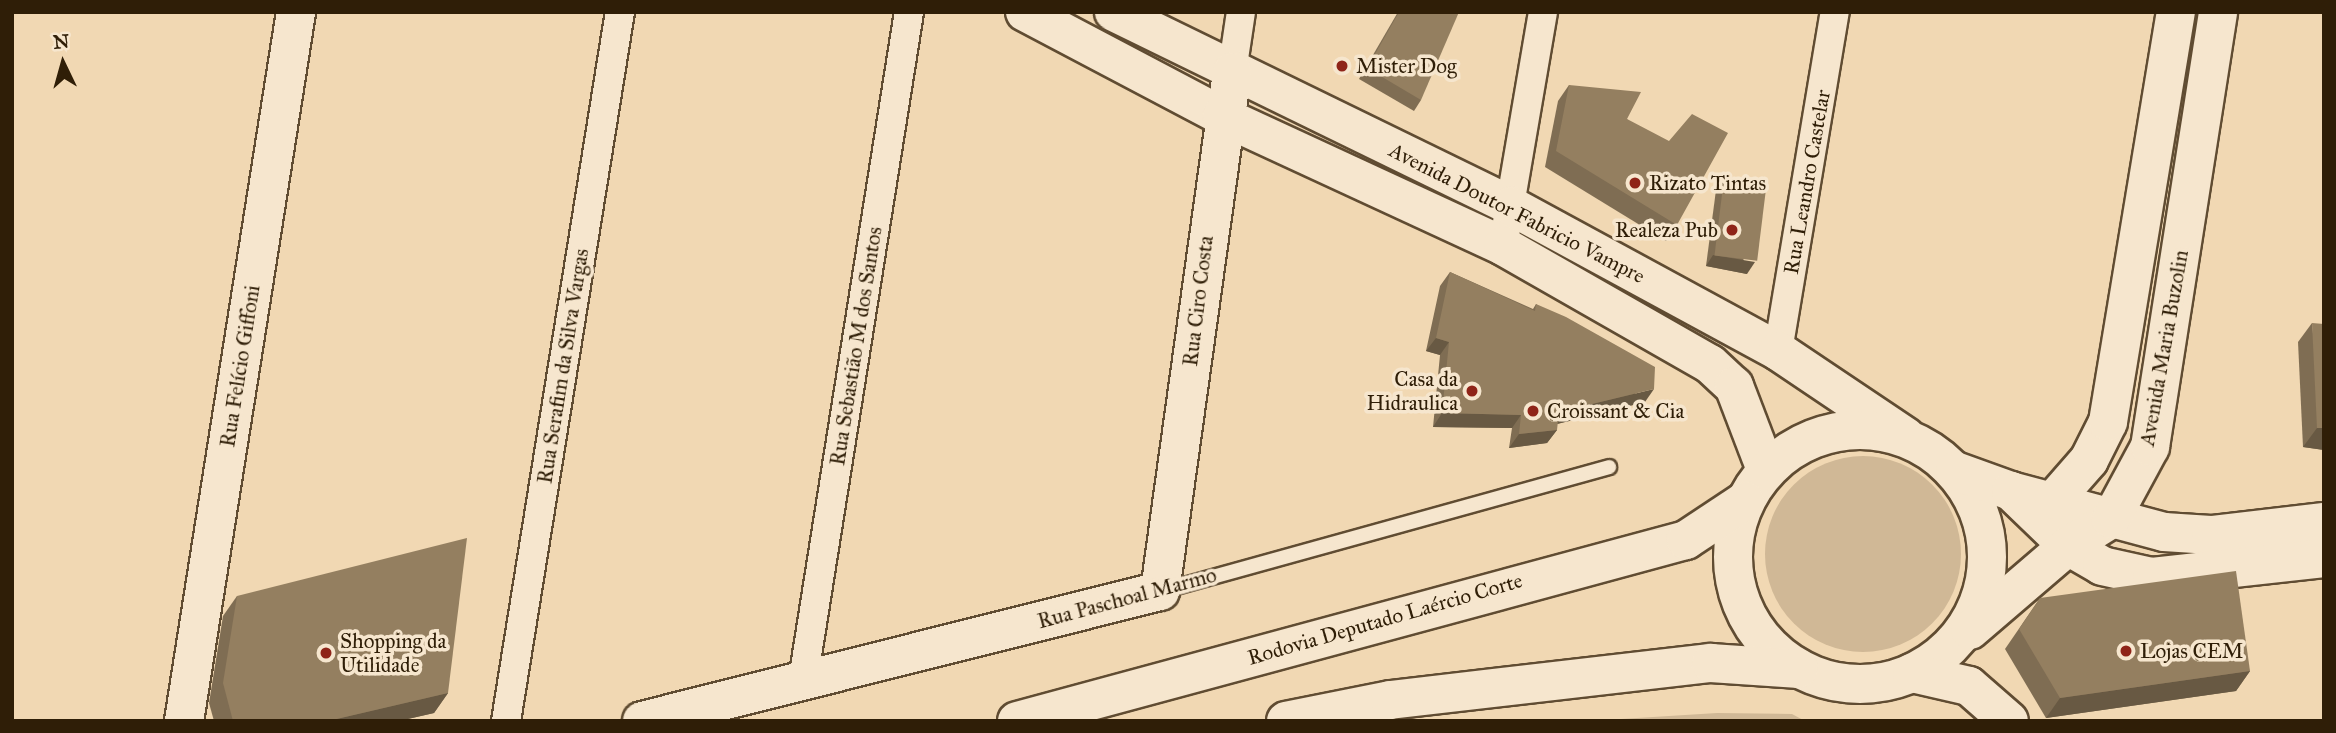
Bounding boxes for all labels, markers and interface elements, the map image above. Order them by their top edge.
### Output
north arrow [28,28,98,98]
text: N [52,29,70,54]
place label: Mister Dog [1356,53,1457,79]
marker: Mister Dog [1334,58,1350,74]
street label: Rua Leandro Castelar [1778,88,1836,276]
street label: Avenida Doutor Fabricio Vampre [1385,137,1649,289]
place label: Rizato Tintas [1649,170,1766,196]
marker: Rizato Tintas [1627,175,1643,191]
place label: Realeza Pub [1615,217,1718,243]
marker: Realeza Pub [1724,222,1740,238]
street label: Rua Sebastião M dos Santos [825,225,887,467]
street label: Rua Ciro Costa [1177,234,1219,368]
street label: Rua Serafim da Silva Vargas [532,247,594,485]
street label: Avenida Maria Buzolin [2134,248,2194,448]
street label: Rua Felício Giffoni [215,283,265,449]
place label: Casa da Hidraulica [1367,366,1458,416]
marker: Casa da Hidraulica [1464,383,1480,399]
place label: Croissant & Cia [1547,398,1684,424]
marker: Croissant & Cia [1525,403,1541,419]
street label: Rua Paschoal Marmo [1035,562,1219,634]
street label: Rodovia Deputado Laércio Corte [1245,568,1525,670]
place label: Shopping da Utilidade [340,628,446,678]
place label: Lojas CEM [2140,638,2243,664]
marker: Lojas CEM [2118,643,2134,659]
marker: Shopping da Utilidade [318,645,334,661]

